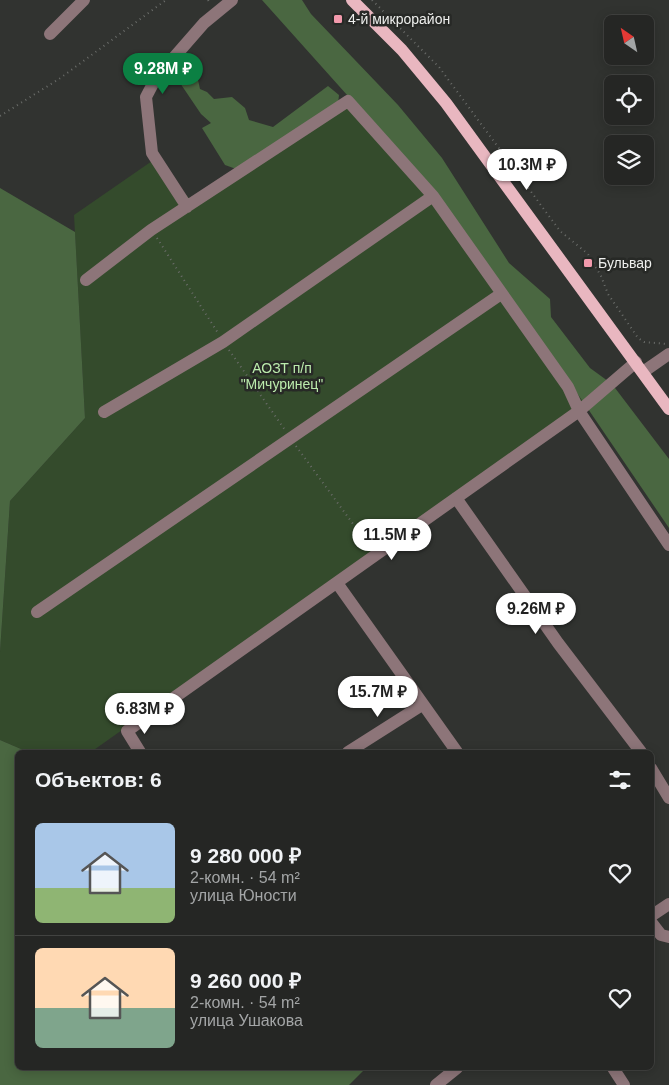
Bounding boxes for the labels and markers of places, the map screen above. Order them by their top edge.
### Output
place label: 4-й микрорайон [348,11,450,27]
marker: 4-й микрорайон [332,13,344,25]
pin: 9.28M ₽ [117,52,209,95]
pin: 10.3M ₽ [481,148,573,191]
place label: Бульвар [598,255,652,271]
marker: Бульвар [582,257,594,269]
pin: 11.5M ₽ [346,518,438,561]
pin: 9.26M ₽ [490,592,582,635]
pin: 15.7M ₽ [332,676,424,718]
pin: 6.83M ₽ [99,692,191,735]

